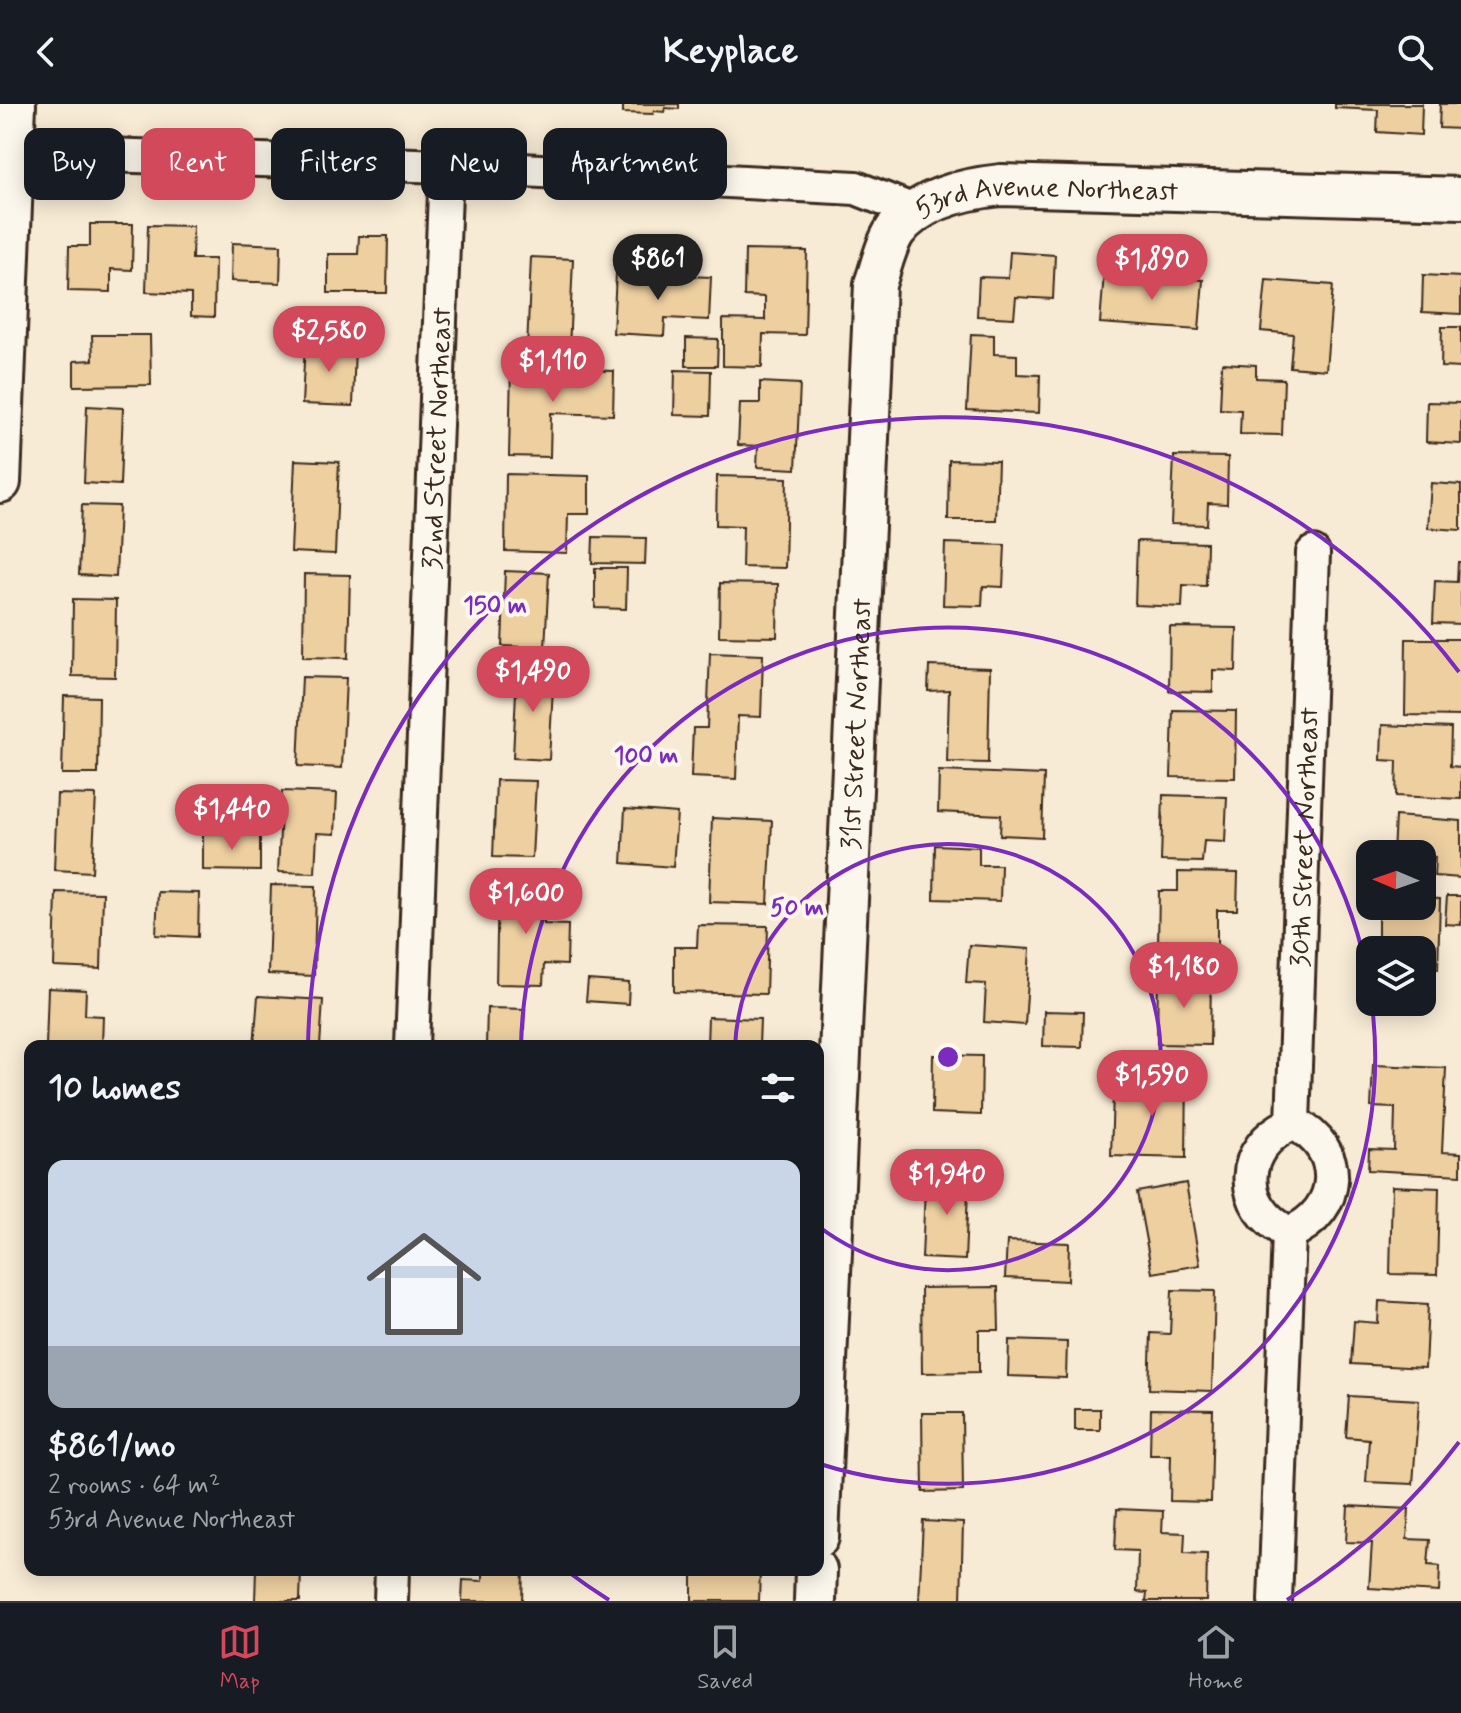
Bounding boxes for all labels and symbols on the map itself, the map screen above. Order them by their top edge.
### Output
street label: 53rd Avenue Northeast [908,169,1179,229]
pin: $861 [611,234,705,302]
pin: $1,890 [1087,234,1217,302]
pin: $2,580 [264,306,394,374]
street label: 32nd Street Northeast [414,306,462,571]
pin: $1,110 [488,336,618,404]
text: 150 m [463,591,527,622]
street label: 31st Street Northeast [833,597,882,851]
pin: $1,490 [468,646,598,714]
street label: 30th Street Northeast [1282,706,1329,968]
text: 100 m [614,741,678,772]
pin: $1,440 [167,784,297,852]
north arrow [1356,840,1436,920]
pin: $1,600 [461,868,591,936]
text: 50 m [770,893,824,924]
pin: $1,180 [1119,942,1249,1010]
centre of rings [934,1043,962,1071]
pin: $1,590 [1087,1050,1217,1118]
pin: $1,940 [882,1149,1012,1217]

